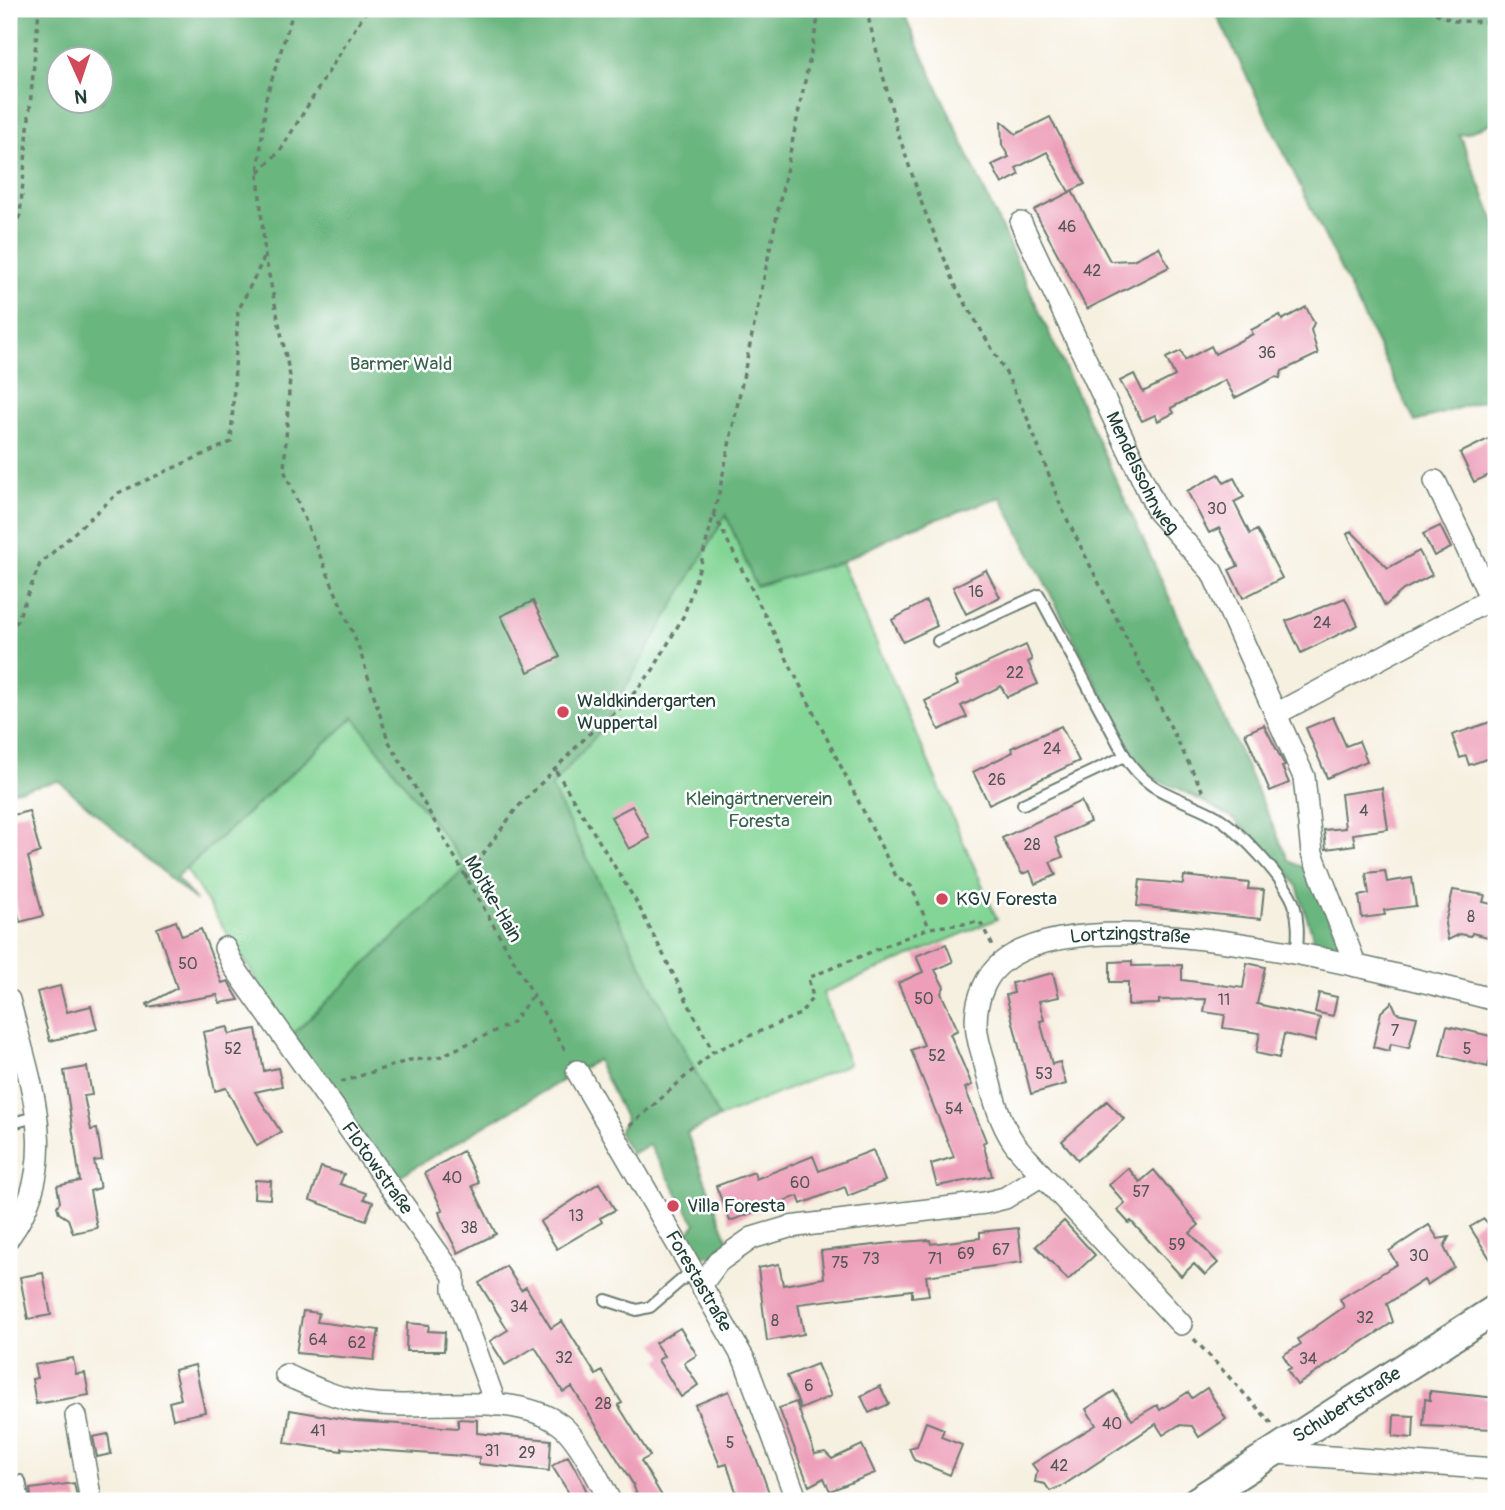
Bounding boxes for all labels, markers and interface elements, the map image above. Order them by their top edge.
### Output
north arrow [46,46,116,116]
text: N [74,84,88,108]
house number: 46 [1058,217,1076,237]
house number: 42 [1083,261,1101,281]
house number: 36 [1258,343,1276,363]
park label: Barmer Wald [350,352,452,376]
street label: Mendelssohnweg [1100,408,1184,539]
house number: 30 [1207,499,1227,519]
house number: 16 [968,582,984,602]
house number: 24 [1313,613,1331,633]
house number: 22 [1006,663,1024,683]
place label: Waldkindergarten Wuppertal [577,689,716,735]
marker: Waldkindergarten Wuppertal [555,704,571,720]
house number: 24 [1043,739,1061,759]
house number: 26 [988,770,1006,790]
park label: Kleingärtnerverein Foresta [686,787,832,833]
house number: 4 [1359,801,1369,821]
house number: 28 [1023,835,1041,855]
street label: Moltke-Hain [459,851,527,947]
place label: KGV Foresta [956,887,1057,911]
marker: KGV Foresta [934,891,950,907]
house number: 8 [1467,907,1475,927]
street label: Lortzingstraße [1069,922,1192,950]
house number: 50 [178,954,198,974]
house number: 50 [914,989,934,1009]
house number: 11 [1218,990,1230,1010]
house number: 7 [1391,1021,1400,1041]
house number: 52 [224,1039,242,1059]
house number: 5 [1463,1039,1471,1059]
house number: 52 [928,1046,946,1066]
house number: 53 [1035,1064,1053,1084]
house number: 54 [945,1099,963,1119]
street label: Flotowstraße [336,1117,419,1220]
house number: 40 [442,1168,462,1188]
house number: 60 [790,1173,810,1193]
house number: 57 [1132,1182,1150,1202]
place label: Villa Foresta [687,1194,785,1218]
marker: Villa Foresta [665,1198,681,1214]
house number: 13 [568,1206,584,1226]
house number: 38 [461,1218,478,1238]
street label: Forestastraße [660,1226,738,1337]
house number: 59 [1169,1235,1185,1255]
house number: 67 [992,1240,1010,1260]
house number: 69 [957,1244,975,1264]
house number: 30 [1409,1246,1429,1266]
house number: 73 [862,1249,880,1269]
house number: 71 [928,1249,942,1269]
house number: 75 [831,1253,849,1273]
house number: 34 [510,1297,528,1317]
house number: 32 [1356,1308,1374,1328]
house number: 8 [771,1311,779,1331]
house number: 64 [309,1330,327,1350]
house number: 62 [348,1333,366,1353]
house number: 32 [555,1348,573,1368]
house number: 34 [1299,1349,1317,1369]
street label: Schubertstraße [1288,1361,1406,1448]
house number: 6 [804,1376,814,1396]
house number: 28 [594,1394,612,1414]
house number: 40 [1102,1414,1122,1434]
house number: 41 [310,1421,326,1441]
house number: 5 [726,1433,734,1453]
house number: 31 [484,1441,500,1461]
house number: 29 [518,1443,536,1463]
house number: 42 [1050,1456,1068,1476]

